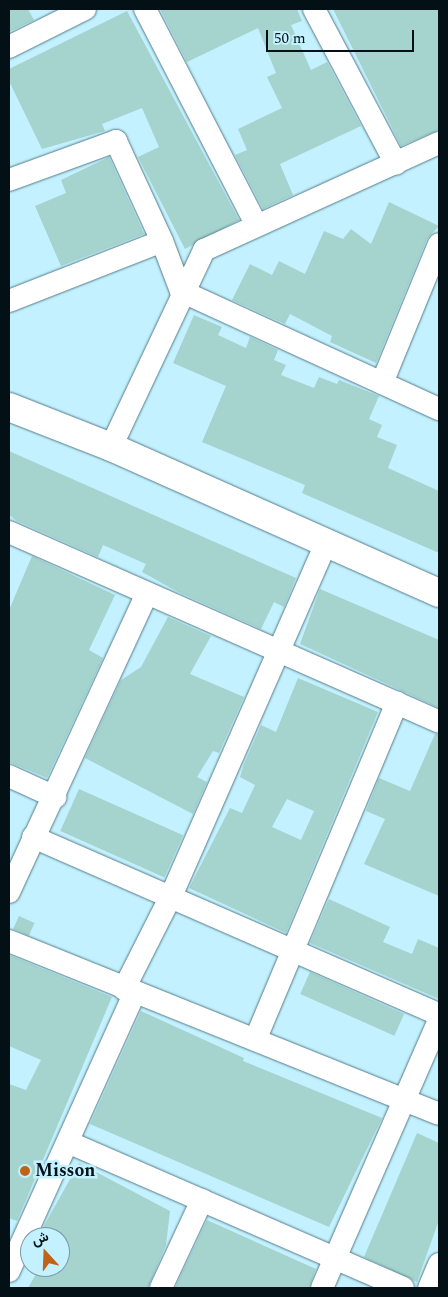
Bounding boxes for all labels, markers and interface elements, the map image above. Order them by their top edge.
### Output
scale bar [268,20,416,52]
text: 50 m [274,27,306,50]
place label: Misson [35,1160,95,1182]
marker: Misson [19,1165,31,1177]
text: ش [29,1226,52,1251]
north arrow [20,1227,70,1277]

